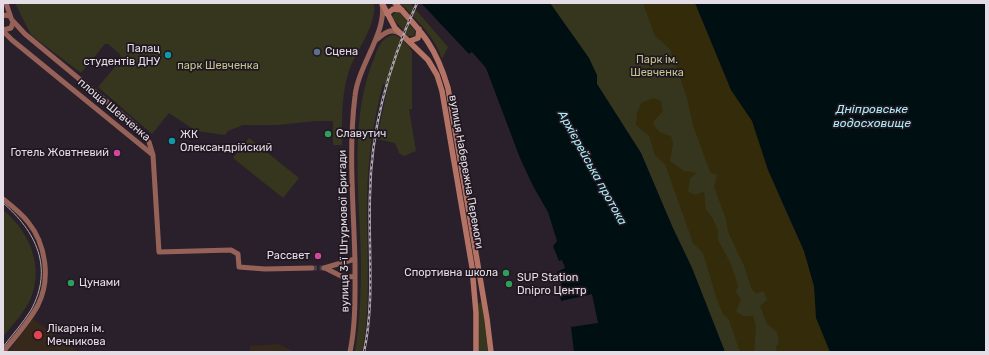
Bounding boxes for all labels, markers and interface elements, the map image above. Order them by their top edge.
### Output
place label: Палац студентів ДНУ [84,42,160,68]
place label: Сцена [325,45,358,59]
marker: Сцена [312,47,322,57]
marker: Палац студентів ДНУ [163,50,173,60]
park label: Парк iм. Шевченка [630,53,684,79]
park label: парк Шевченка [177,59,259,73]
street label: площа Шевченка [75,76,153,144]
street label: вулиця Набережна Перемоги [446,94,486,250]
water label: Дніпровське водосховище [833,103,911,131]
water label: Архієрейська протока [554,108,630,228]
place label: Славутич [336,127,386,141]
place label: ЖК Олександрійский [180,128,272,154]
marker: Славутич [323,129,333,139]
marker: ЖК Олександрійский [167,136,177,146]
place label: Готель Жовтневий [11,146,109,160]
marker: Готель Жовтневий [112,148,122,158]
street label: вулиця 3-ї Штурмової Бригади [336,150,352,312]
place label: Рассвет [267,249,310,263]
marker: Рассвет [313,251,323,261]
place label: Спортивна школа [404,266,498,280]
marker: Спортивна школа [501,268,511,278]
place label: SUP Station Dnipro Центр [517,271,587,297]
place label: Цунами [79,276,120,290]
marker: Цунами [66,278,76,288]
marker: SUP Station Dnipro Центр [504,279,514,289]
place label: Лікарня ім. Мечникова [47,322,106,348]
marker: Лікарня ім. Мечникова [32,329,44,341]

